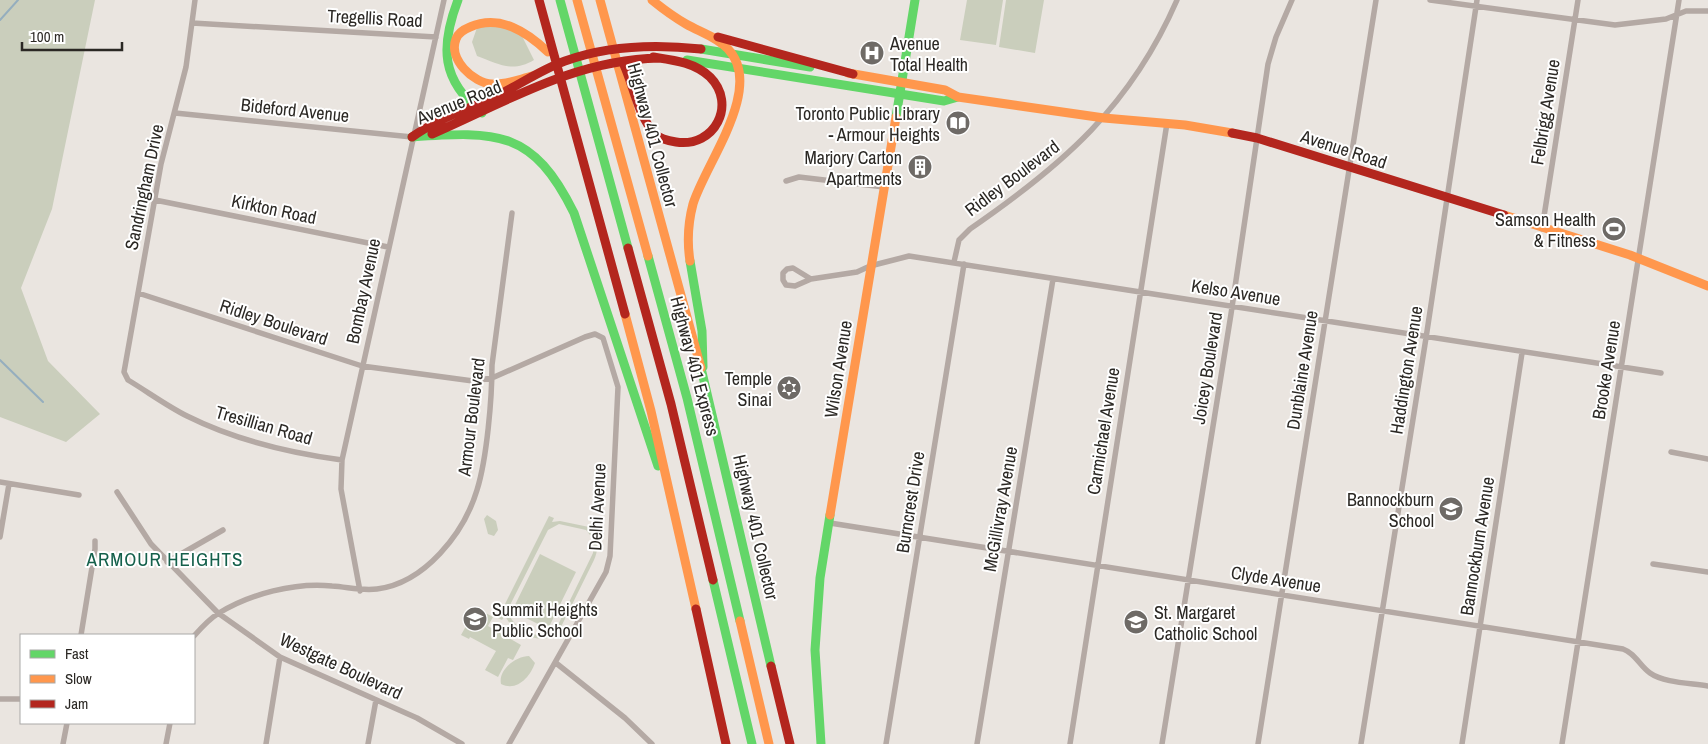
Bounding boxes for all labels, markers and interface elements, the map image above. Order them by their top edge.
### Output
street label: Tregellis Road [327,3,423,33]
scale bar [22,20,122,52]
text: 100 m [30,26,64,47]
place label: Avenue Total Health [889,31,968,77]
hospital icon: Avenue Total Health [859,40,885,66]
street label: Felbrigg Avenue [1524,57,1566,167]
street label: Highway 401 Collector [622,60,684,210]
street label: Avenue Road [412,74,505,131]
street label: Bideford Avenue [240,92,350,128]
place label: Toronto Public Library - Armour Heights [796,101,941,147]
library icon: Toronto Public Library - Armour Heights [945,110,971,136]
street label: Sandringham Drive [118,122,170,252]
street label: Avenue Road [1297,123,1390,175]
street label: Ridley Boulevard [960,134,1064,222]
place label: Marjory Carton Apartments [804,145,902,191]
building icon: Marjory Carton Apartments [907,154,933,180]
street label: Kirkton Road [229,188,319,230]
place label: Samson Health & Fitness [1495,207,1596,253]
sports icon: Samson Health & Fitness [1601,216,1627,242]
street label: Bombay Avenue [340,236,386,346]
street label: Kelso Avenue [1190,273,1282,311]
street label: Ridley Boulevard [217,293,331,351]
street label: Highway 401 Express [664,293,726,439]
street label: Haddington Avenue [1384,304,1428,436]
street label: Dunblaine Avenue [1280,309,1324,431]
street label: Joicey Boulevard [1186,310,1228,426]
street label: Wilson Avenue [818,319,858,419]
street label: Brooke Avenue [1586,319,1626,421]
street label: Armour Boulevard [451,356,491,479]
place label: Temple Sinai [724,366,772,412]
street label: Carmichael Avenue [1081,366,1125,496]
synagogue icon: Temple Sinai [776,375,802,401]
street label: Tresillian Road [213,399,315,451]
street label: McGillivray Avenue [977,444,1023,574]
street label: Burncrest Drive [890,449,930,555]
street label: Highway 401 Collector [727,452,785,602]
street label: Delhi Avenue [582,463,612,551]
street label: Bannockburn Avenue [1454,475,1500,617]
place label: Bannockburn School [1347,487,1434,533]
school or university icon: Bannockburn School [1438,496,1464,522]
district label: ARMOUR HEIGHTS [86,546,243,572]
street label: Clyde Avenue [1229,560,1323,598]
place label: Summit Heights Public School [492,597,598,643]
place label: St. Margaret Catholic School [1154,600,1257,646]
school or university icon: Summit Heights Public School [462,606,488,632]
school or university icon: St. Margaret Catholic School [1123,609,1149,635]
street label: Westgate Boulevard [276,627,406,705]
legend [20,634,195,724]
text: Fast [65,643,89,664]
text: Slow [65,668,92,689]
text: Jam [65,693,88,714]

